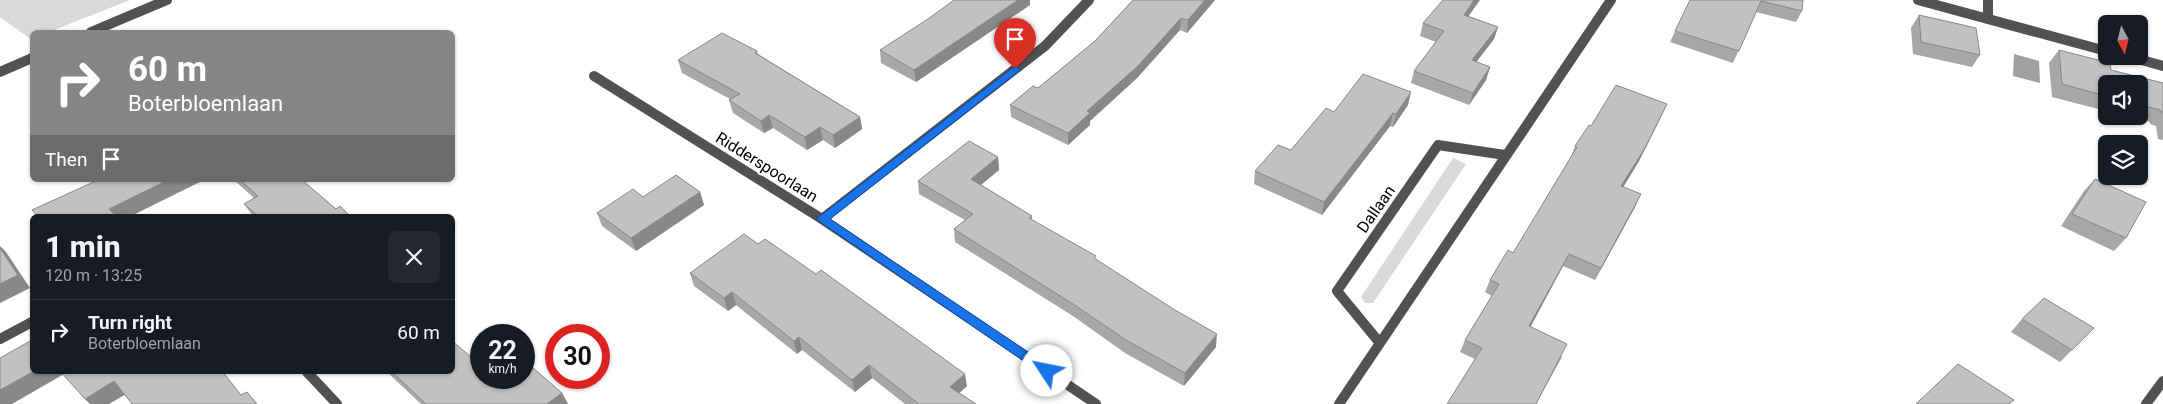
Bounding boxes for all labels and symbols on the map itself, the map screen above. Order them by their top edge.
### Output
north arrow [2098,15,2148,65]
pin [994,18,1036,69]
street label: Ridderspoorlaan [712,128,822,206]
street label: Dallaan [1353,182,1399,236]
speed limit sign: 30 [545,324,610,389]
position arrow [1020,344,1072,396]

